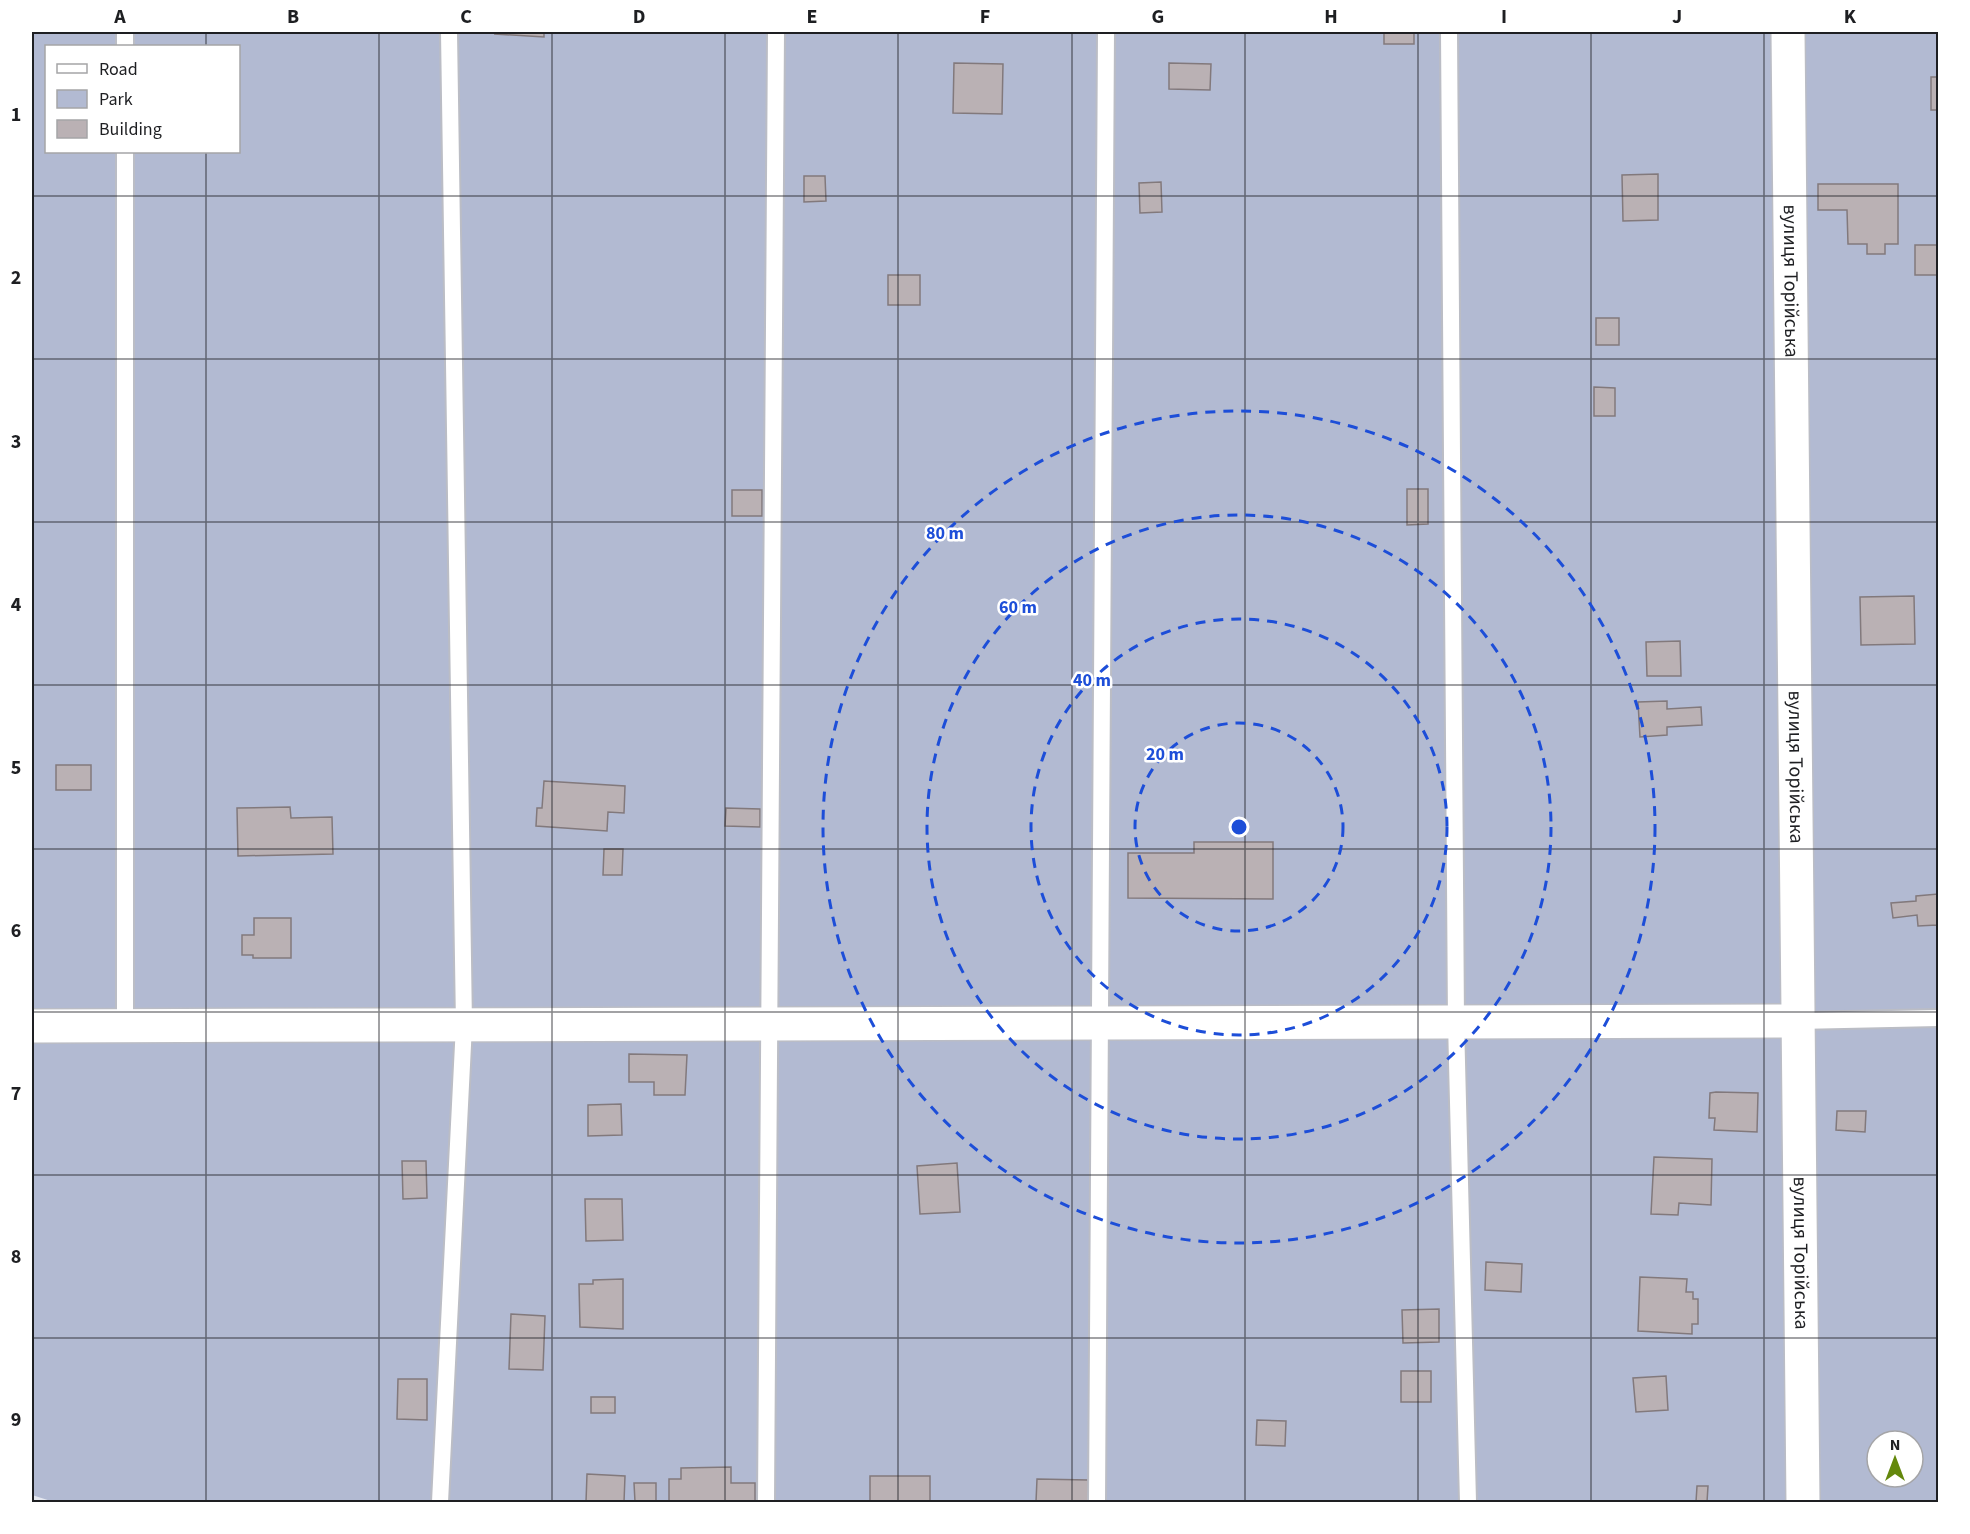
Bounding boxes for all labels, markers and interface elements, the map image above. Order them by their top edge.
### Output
text: A [113,3,126,31]
text: B [287,3,299,31]
text: C [460,3,472,31]
text: D [633,3,645,31]
text: E [807,3,817,31]
text: F [980,3,990,31]
text: G [1152,3,1164,31]
text: H [1324,3,1338,31]
text: I [1501,3,1507,31]
text: J [1672,3,1682,31]
text: K [1844,3,1857,31]
legend [45,45,240,153]
text: Road [99,57,138,82]
text: Park [99,87,133,112]
text: 1 [11,101,21,129]
text: Building [99,117,162,142]
street label: вулиця Торійська [1776,204,1805,358]
text: 2 [11,264,21,292]
text: 3 [11,428,21,456]
text: 80 m [926,521,964,546]
text: 4 [11,591,22,619]
text: 60 m [999,595,1037,620]
text: 40 m [1073,668,1111,693]
street label: вулиця Торійська [1781,690,1810,844]
text: 20 m [1146,742,1184,767]
text: 5 [11,754,21,782]
centre of rings [1229,817,1249,837]
text: 6 [11,917,21,945]
text: 7 [11,1080,21,1108]
street label: вулиця Торійська [1786,1176,1815,1330]
text: 8 [11,1243,21,1271]
text: 9 [11,1406,21,1434]
north arrow [1865,1429,1925,1489]
text: N [1890,1434,1900,1456]

